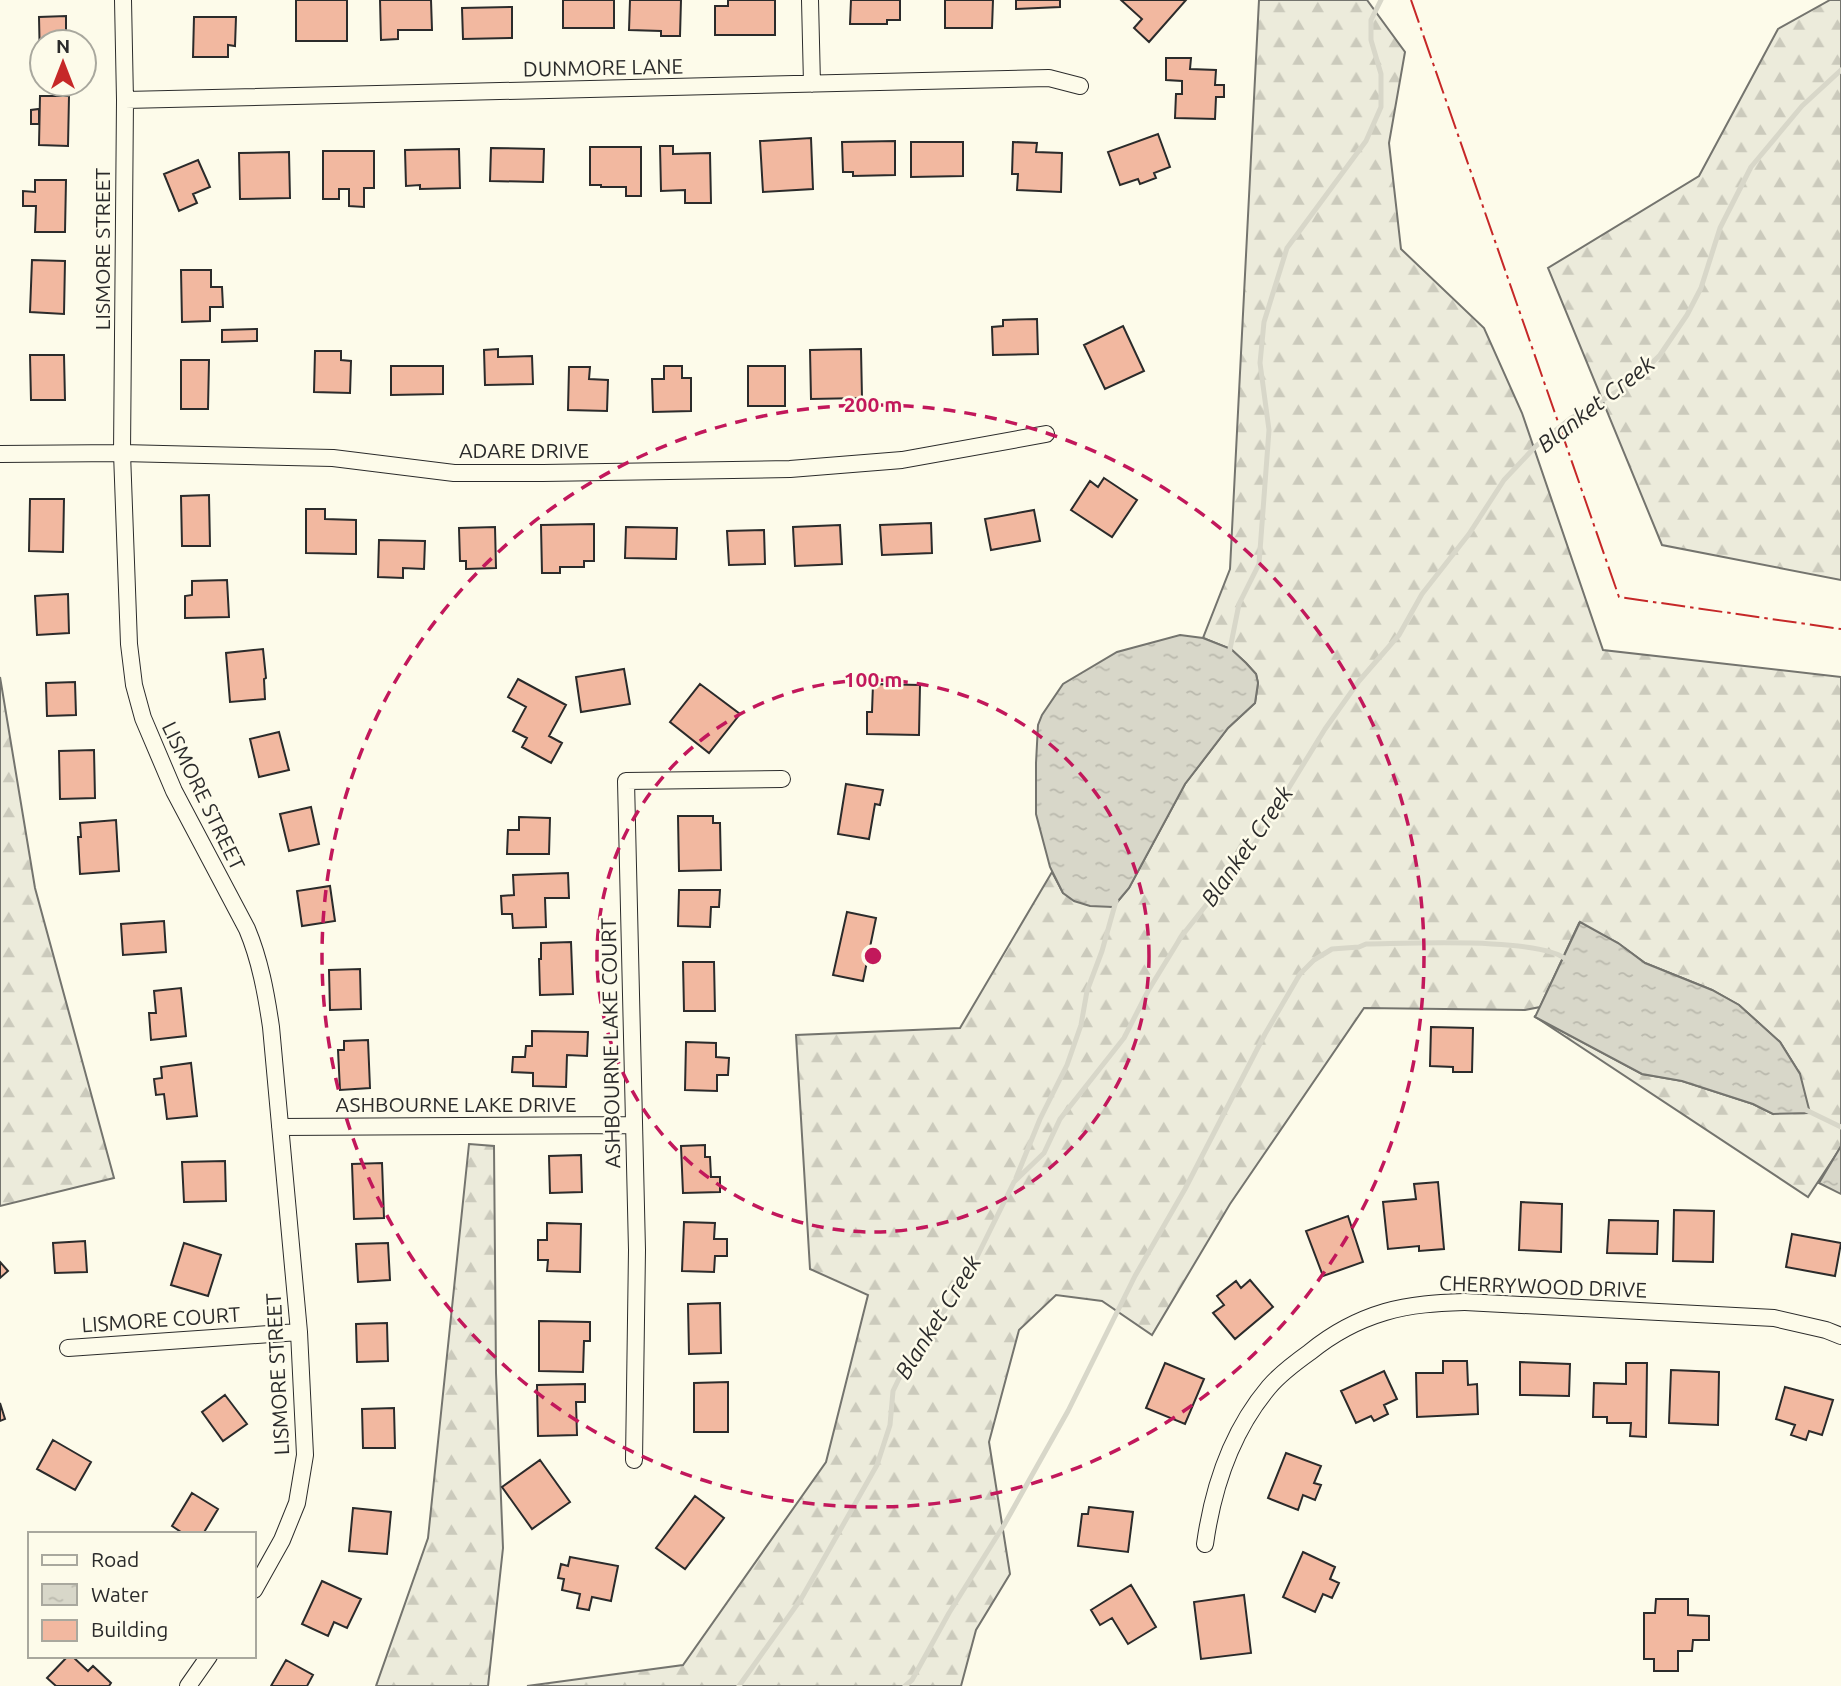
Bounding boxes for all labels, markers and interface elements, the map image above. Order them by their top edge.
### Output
north arrow [28,28,98,98]
text: N [56,35,70,57]
street label: DUNMORE LANE [523,54,683,80]
street label: LISMORE STREET [90,168,114,330]
water label: Blanket Creek [1532,350,1659,457]
text: 200 m [844,392,902,416]
street label: ADARE DRIVE [459,438,589,462]
text: 100 m [844,667,902,691]
street label: LISMORE STREET [158,717,250,874]
water label: Blanket Creek [1196,781,1297,911]
street label: ASHBOURNE LAKE COURT [596,917,624,1169]
centre of rings [861,944,885,968]
street label: ASHBOURNE LAKE DRIVE [335,1092,577,1116]
water label: Blanket Creek [890,1250,986,1383]
street label: CHERRYWOOD DRIVE [1439,1270,1647,1302]
street label: LISMORE STREET [261,1292,293,1456]
street label: LISMORE COURT [81,1301,242,1337]
legend [28,1532,256,1658]
text: Road [91,1547,139,1571]
text: Water [91,1582,149,1606]
text: Building [91,1617,168,1641]

